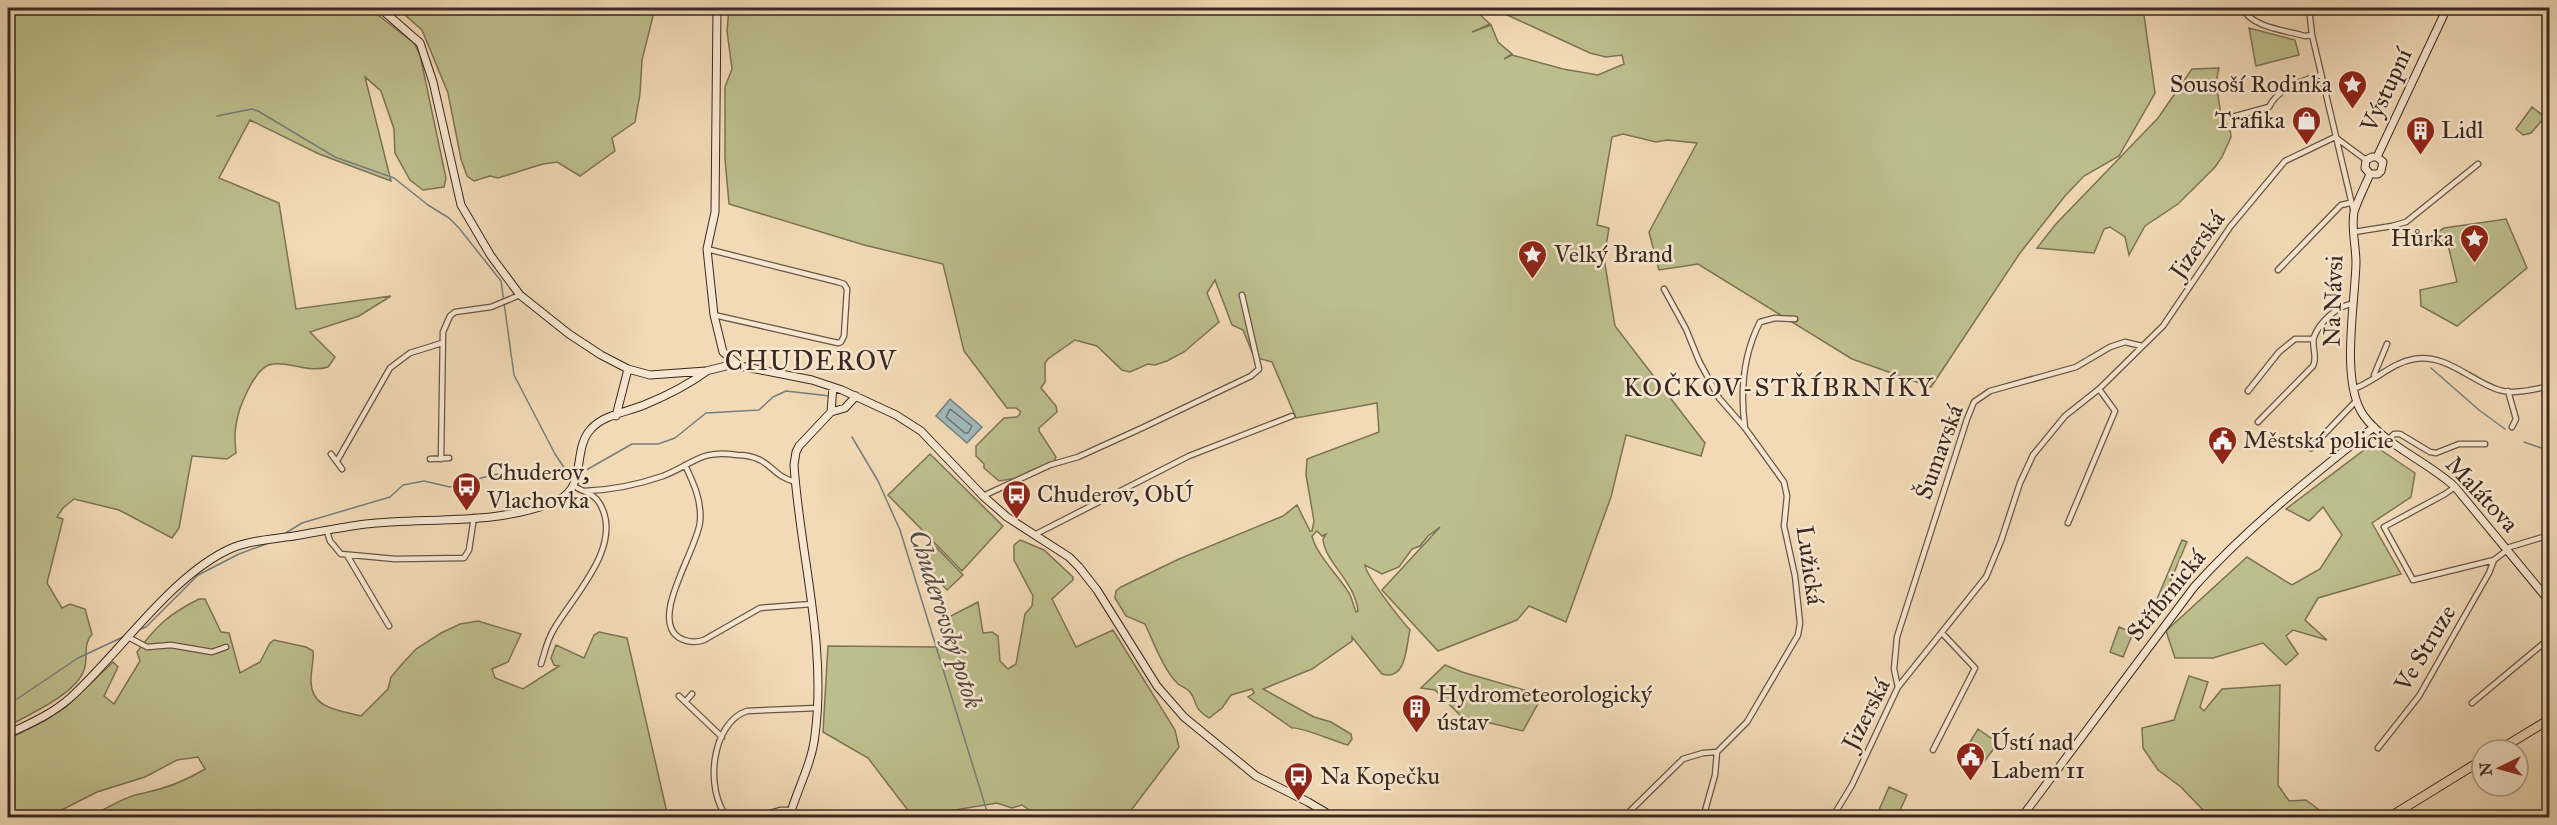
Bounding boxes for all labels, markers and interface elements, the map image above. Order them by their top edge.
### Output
street label: Výstupní [2353,42,2419,138]
place icon: Sousoší Rodinka [2337,68,2369,110]
place label: Sousoší Rodinka [2170,69,2333,99]
shop icon: Trafika [2290,104,2322,146]
place label: Trafika [2215,105,2286,135]
building icon: Lidl [2404,114,2436,156]
place label: Lidl [2441,115,2484,145]
street label: Jizerská [2161,204,2232,287]
place icon: Hůrka [2459,222,2491,264]
place label: Hůrka [2391,223,2455,253]
place icon: Velký Brand [1517,238,1549,280]
place label: Velký Brand [1553,239,1673,269]
street label: Na Návsi [2316,254,2350,347]
district label: CHUDEROV [725,344,897,377]
district label: KOČKOV-STŘÍBRNÍKY [1623,371,1935,403]
street label: Šumavská [1908,400,1970,503]
public building icon: Městská policie [2206,424,2238,466]
place label: Městská policie [2243,425,2394,455]
street label: Malátova [2439,450,2526,539]
place label: Chuderov, Vlachovka [486,457,590,515]
bus stop icon: Chuderov, Vlachovka [450,470,482,512]
bus stop icon: Chuderov, ObÚ [1000,478,1032,520]
place label: Chuderov, ObÚ [1037,479,1193,509]
street label: Lužická [1790,524,1831,607]
water label: Chuderovský potok [901,525,990,713]
street label: Stříbrnická [2120,542,2213,647]
street label: Ve Struze [2387,599,2462,697]
street label: Jizerská [1834,672,1897,758]
place label: Hydrometeorologický ústav [1437,679,1653,737]
building icon: Hydrometeorologický ústav [1400,692,1432,734]
place label: Ústí nad Labem 11 [1991,727,2085,785]
north arrow [2470,738,2530,798]
public building icon: Ústí nad Labem 11 [1954,740,1986,782]
bus stop icon: Na Kopečku [1283,760,1315,802]
place label: Na Kopečku [1320,761,1440,791]
text: N [2475,761,2496,777]

